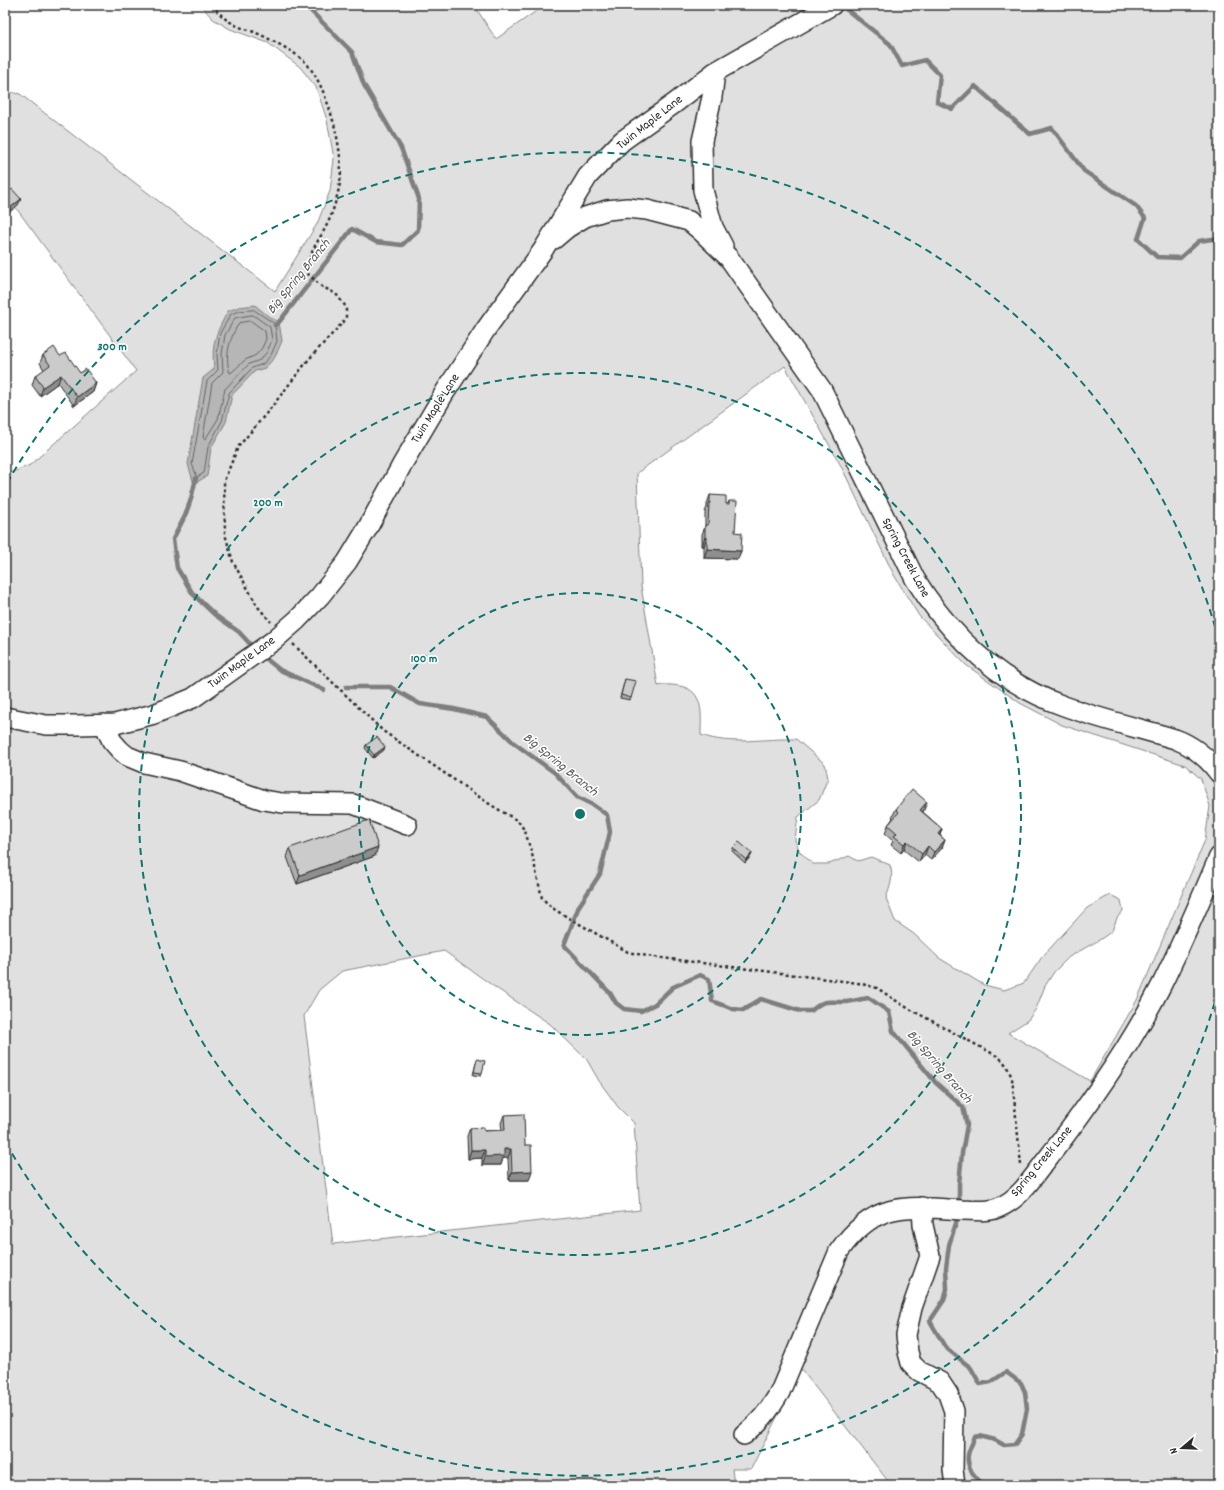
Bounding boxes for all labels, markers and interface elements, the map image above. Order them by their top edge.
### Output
street label: Twin Maple Lane [613,91,687,155]
water label: Big Spring Branch [262,235,336,319]
text: 300 m [97,339,127,356]
street label: Twin Maple Lane [407,370,465,448]
text: 200 m [253,495,283,512]
street label: Spring Creek Lane [876,515,934,601]
street label: Twin Maple Lane [204,632,280,694]
text: 100 m [411,651,437,668]
water label: Big Spring Branch [518,728,602,802]
centre of rings [573,807,587,821]
water label: Big Spring Branch [901,1026,977,1109]
street label: Spring Creek Lane [1007,1122,1078,1202]
north arrow [1162,1428,1202,1468]
text: N [1166,1445,1183,1456]

